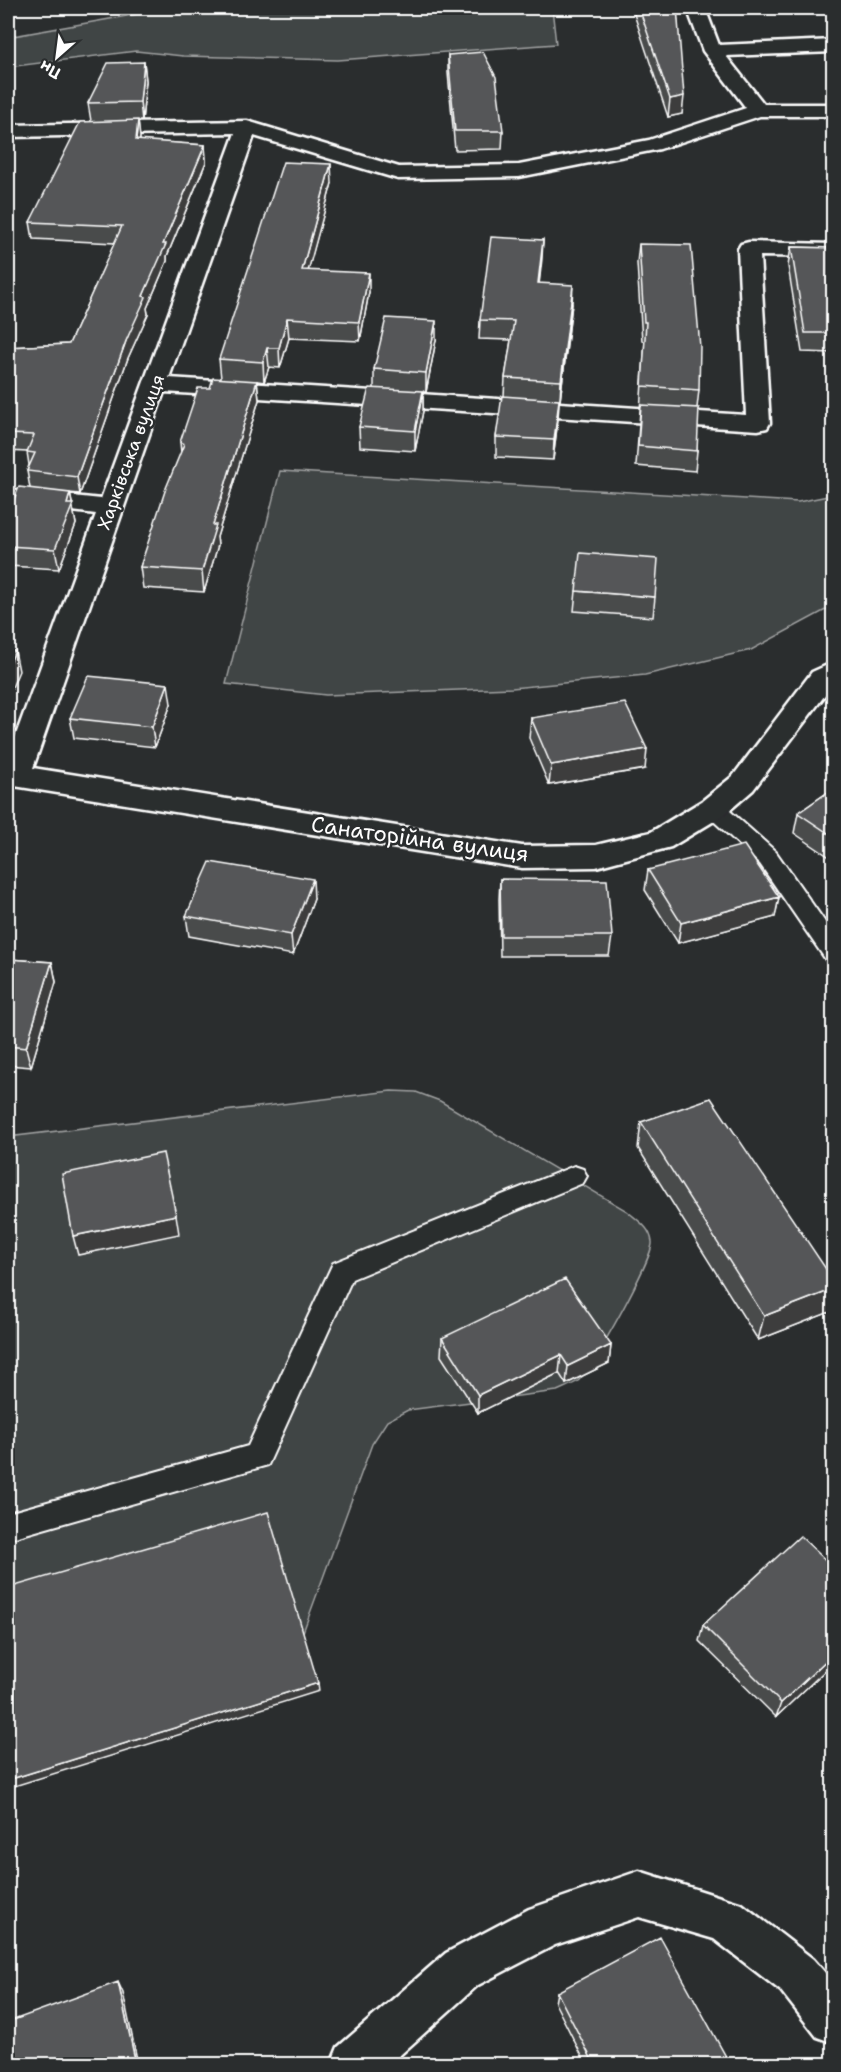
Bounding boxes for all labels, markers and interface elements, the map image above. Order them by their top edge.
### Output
north arrow [27,27,87,87]
text: Пн [36,56,64,84]
street label: Харківська вулиця [92,371,170,533]
street label: Санаторійна вулиця [309,809,531,869]

